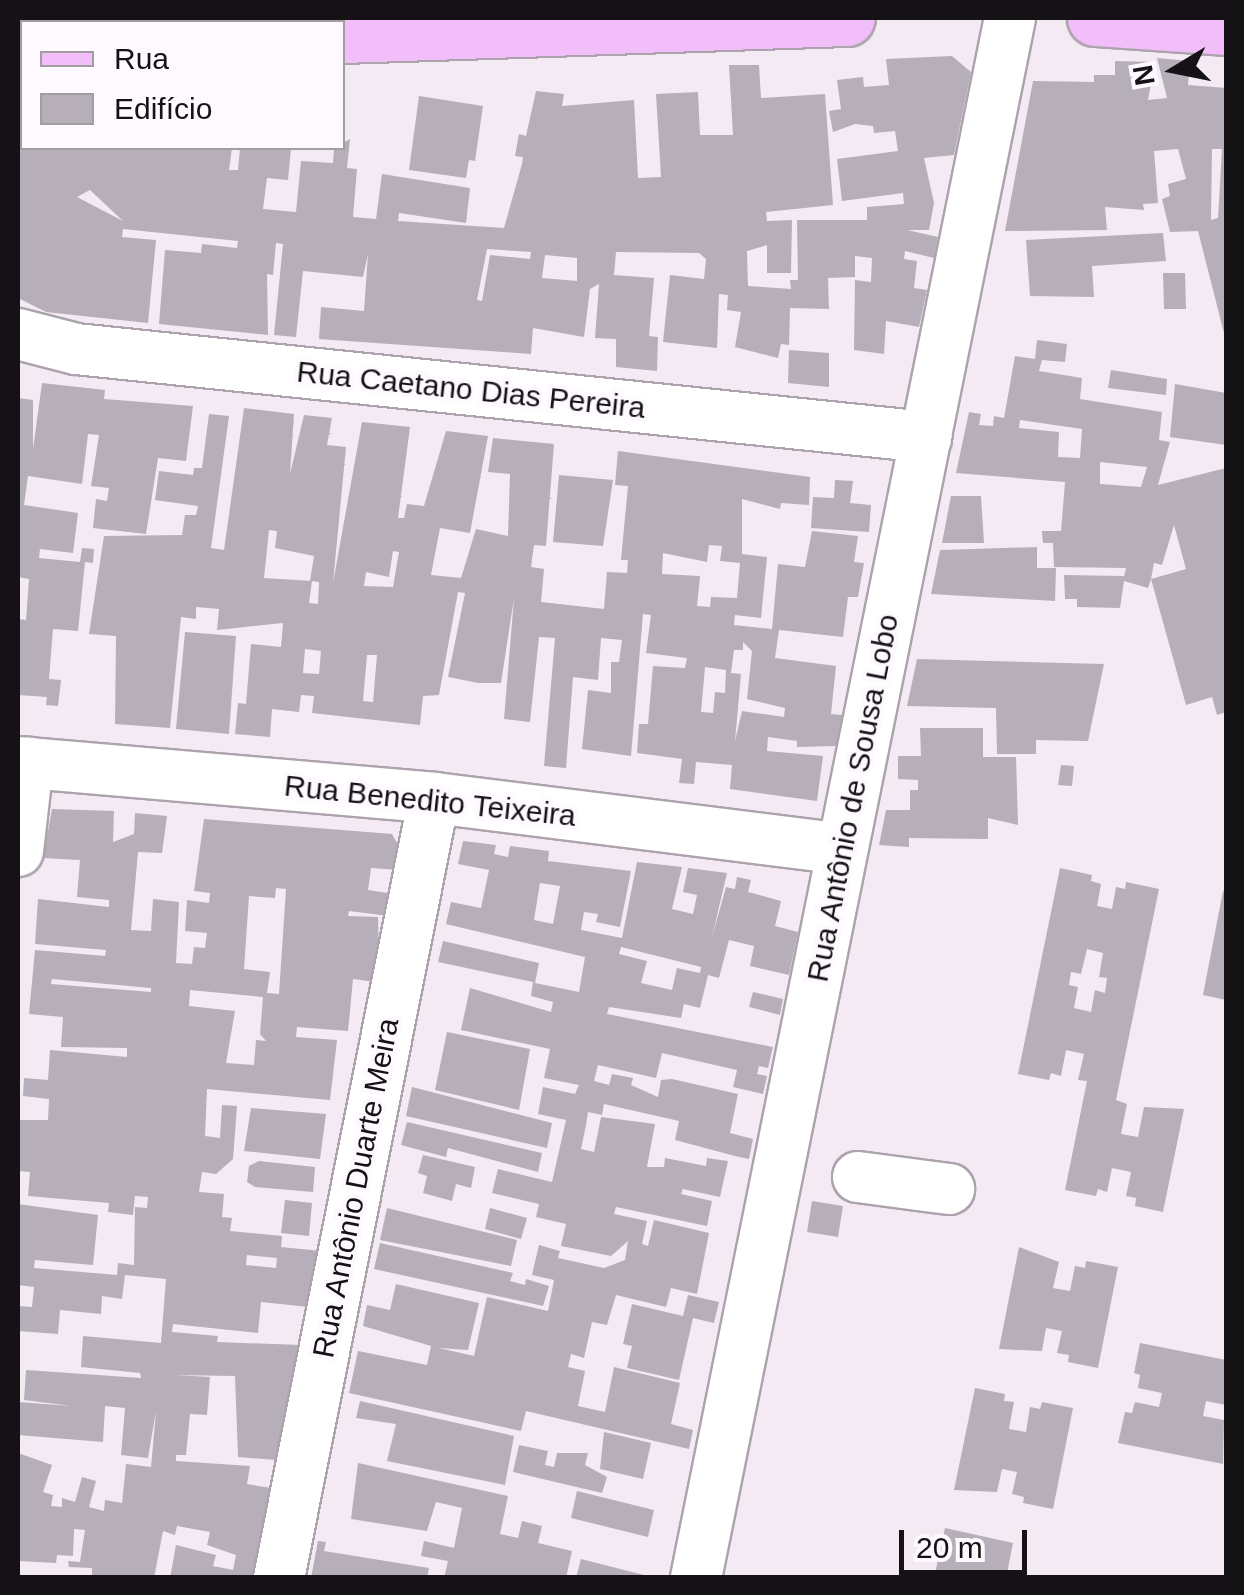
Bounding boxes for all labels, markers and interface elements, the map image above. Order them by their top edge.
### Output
legend [20,20,345,150]
north arrow [1124,20,1224,120]
text: Rua [114,42,169,75]
text: N [1127,63,1161,88]
text: Edifício [114,92,212,125]
street label: Rua Caetano Dias Pereira [295,354,647,426]
street label: Rua Antônio de Sousa Lobo [800,610,906,986]
street label: Rua Benedito Teixeira [282,768,578,834]
street label: Rua Antônio Duarte Meira [305,1014,407,1362]
scale bar [904,1510,1032,1572]
text: 20 m [916,1531,983,1564]

